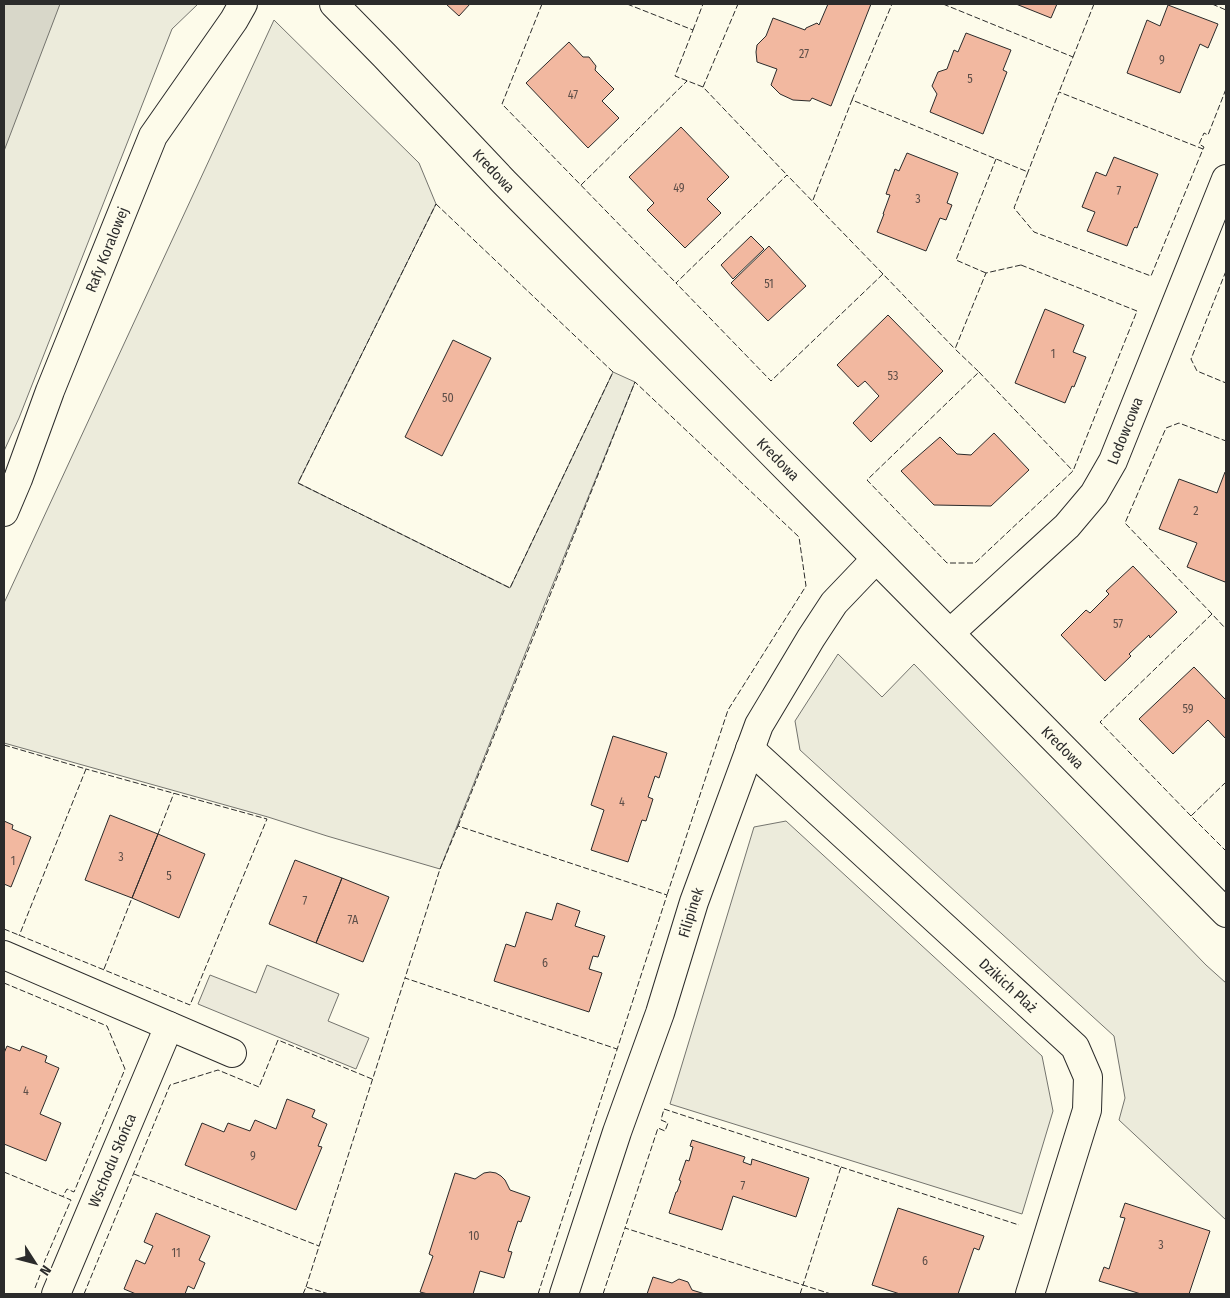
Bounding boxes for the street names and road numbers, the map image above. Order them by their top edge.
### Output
street label: Kredowa [469,146,518,196]
street label: Rafy Koralowej [82,204,132,295]
street label: Lodowcowa [1104,395,1147,467]
street label: Kredowa [753,434,803,485]
street label: Kredowa [1037,722,1088,773]
street label: Filipinek [675,885,708,940]
street label: Dzikich Plaż [975,955,1041,1016]
street label: Wschodu Słońca [85,1111,140,1210]

